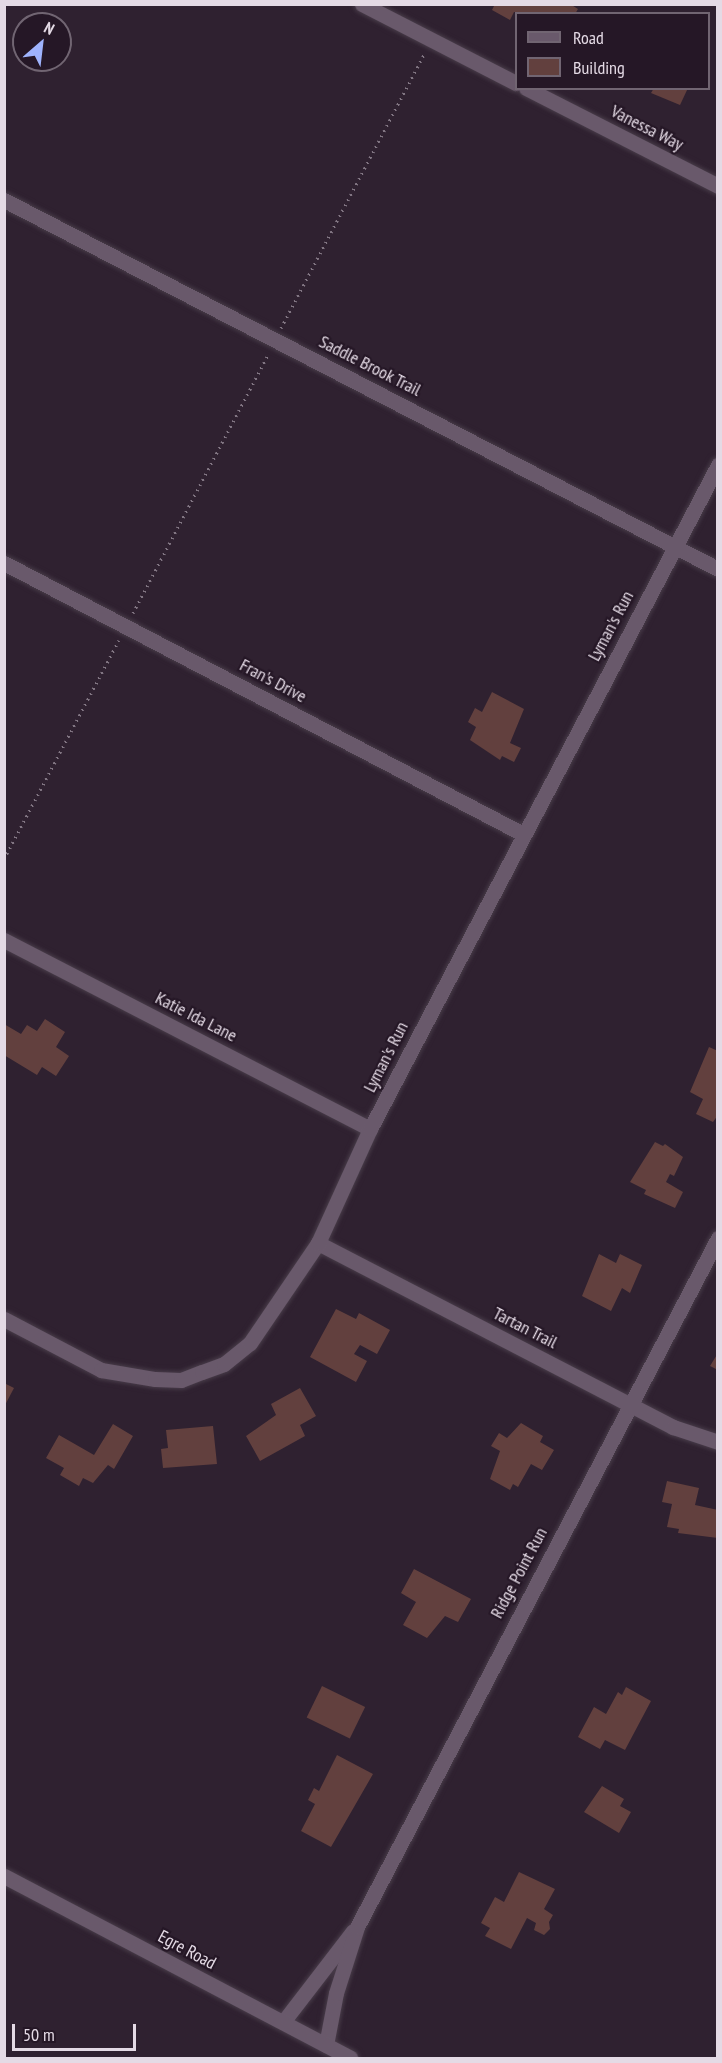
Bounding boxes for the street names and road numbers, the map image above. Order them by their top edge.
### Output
street label: Vanessa Way [607,100,687,156]
street label: Saddle Brook Trail [315,331,425,401]
street label: Lyman's Run [584,587,638,665]
street label: Fran's Drive [236,654,310,708]
street label: Katie Ida Lane [152,987,240,1047]
street label: Lyman's Run [359,1018,413,1096]
street label: Tartan Trail [489,1303,561,1353]
street label: Ridge Point Run [486,1524,552,1622]
street label: Egre Road [154,1926,220,1974]

